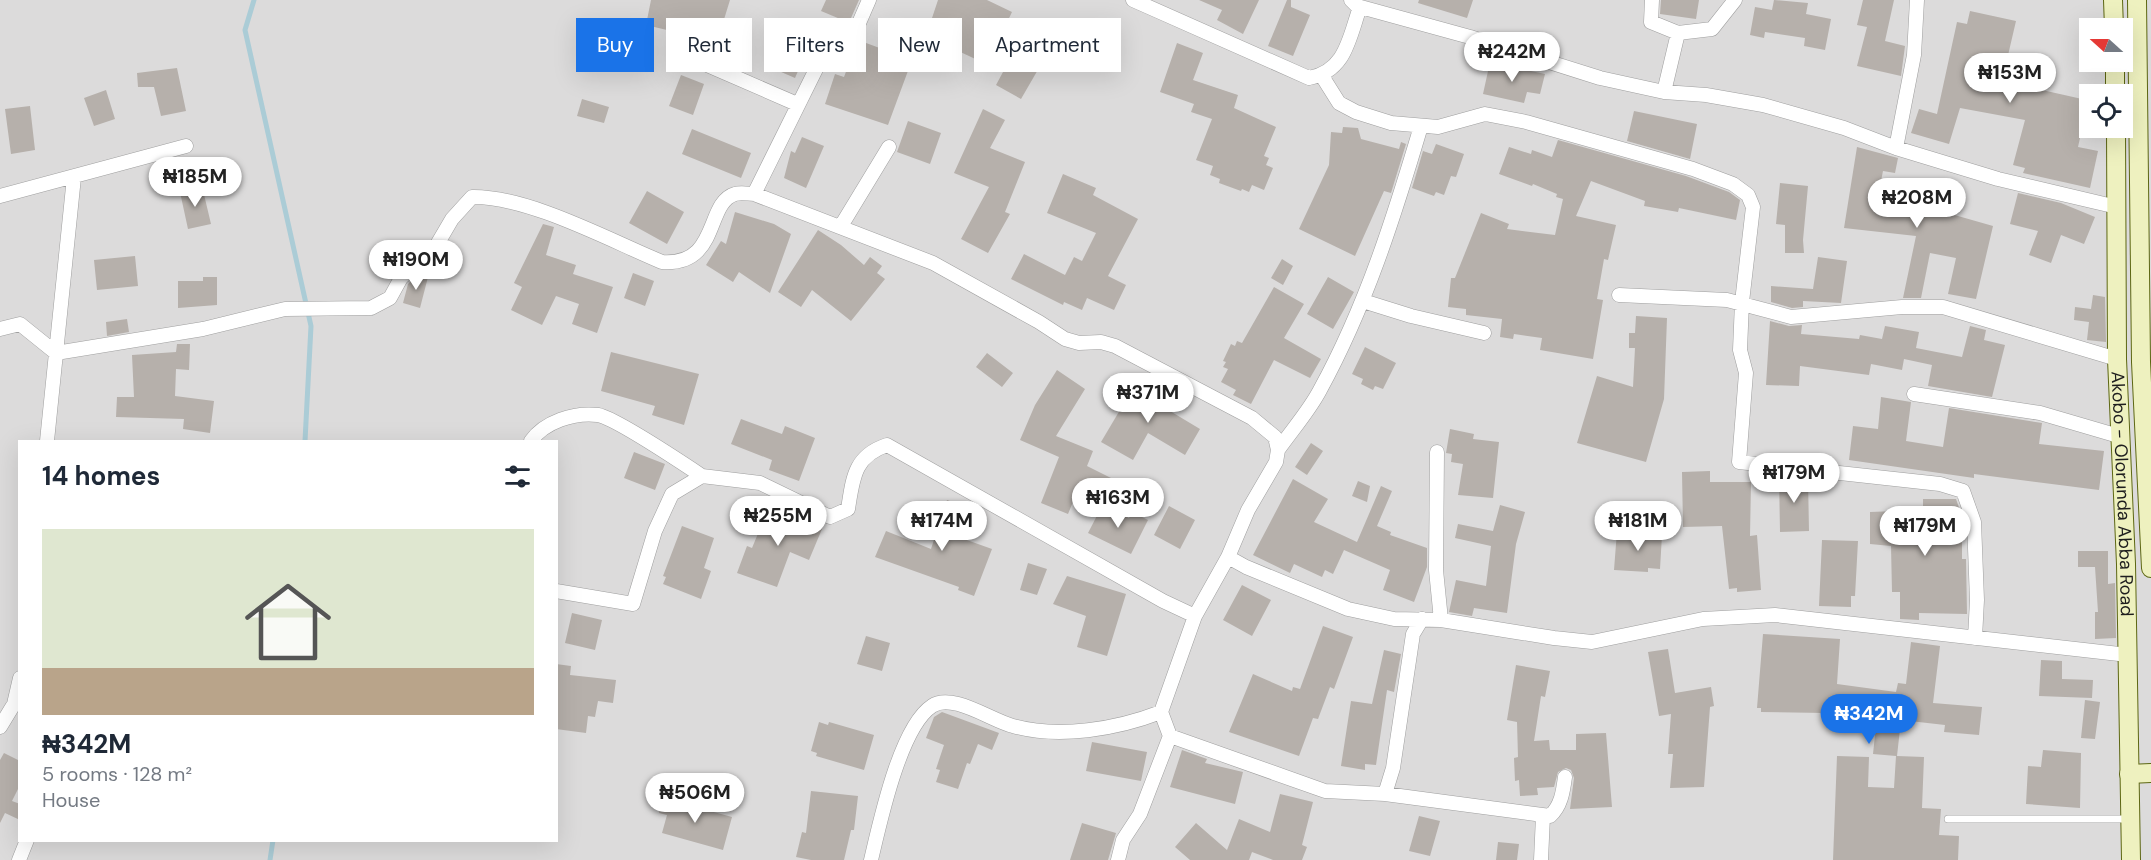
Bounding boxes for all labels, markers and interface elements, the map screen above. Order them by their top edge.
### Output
chip: Buy [576,18,654,72]
chip: Rent [666,18,752,72]
chip: Filters [764,18,866,72]
chip: New [878,18,962,72]
chip: Apartment [974,18,1121,72]
north arrow [2079,18,2133,72]
map controls [2079,18,2133,138]
pin: ₦242M [1470,32,1554,83]
text: ₦242M [1478,38,1546,64]
pin: ₦153M [1968,53,2052,104]
text: ₦153M [1978,59,2042,85]
button: locate [2079,84,2133,138]
pin: ₦185M [153,157,237,208]
text: ₦185M [163,163,227,189]
pin: ₦208M [1875,178,1959,229]
text: ₦208M [1882,184,1952,210]
pin: ₦190M [374,240,458,291]
text: ₦190M [383,246,449,272]
street label: Akobo - Olorunda Abba Road [2106,371,2139,617]
pin: ₦371M [1106,373,1190,424]
text: ₦371M [1117,379,1179,405]
pin: ₦179M [1752,453,1836,504]
text: 14 homes [42,459,160,493]
text: ₦179M [1763,459,1825,485]
icon: filters [501,460,534,493]
pin: ₦163M [1076,478,1160,529]
text: ₦163M [1086,484,1150,510]
pin: ₦255M [736,496,820,547]
pin: ₦174M [900,501,984,552]
pin: ₦181M [1596,501,1680,552]
text: ₦255M [744,502,812,528]
pin: ₦179M [1883,506,1967,557]
text: ₦174M [911,507,973,533]
text: ₦181M [1609,507,1667,533]
text: ₦179M [1894,512,1956,538]
icon: home [234,568,342,676]
pin: ₦342M [1827,694,1911,745]
text: ₦342M [1835,700,1903,726]
text: ₦342M [42,727,131,761]
text: 5 rooms · 128 m² [42,761,192,787]
pin: ₦506M [653,773,737,824]
text: ₦506M [659,779,731,805]
text: House [42,787,100,813]

